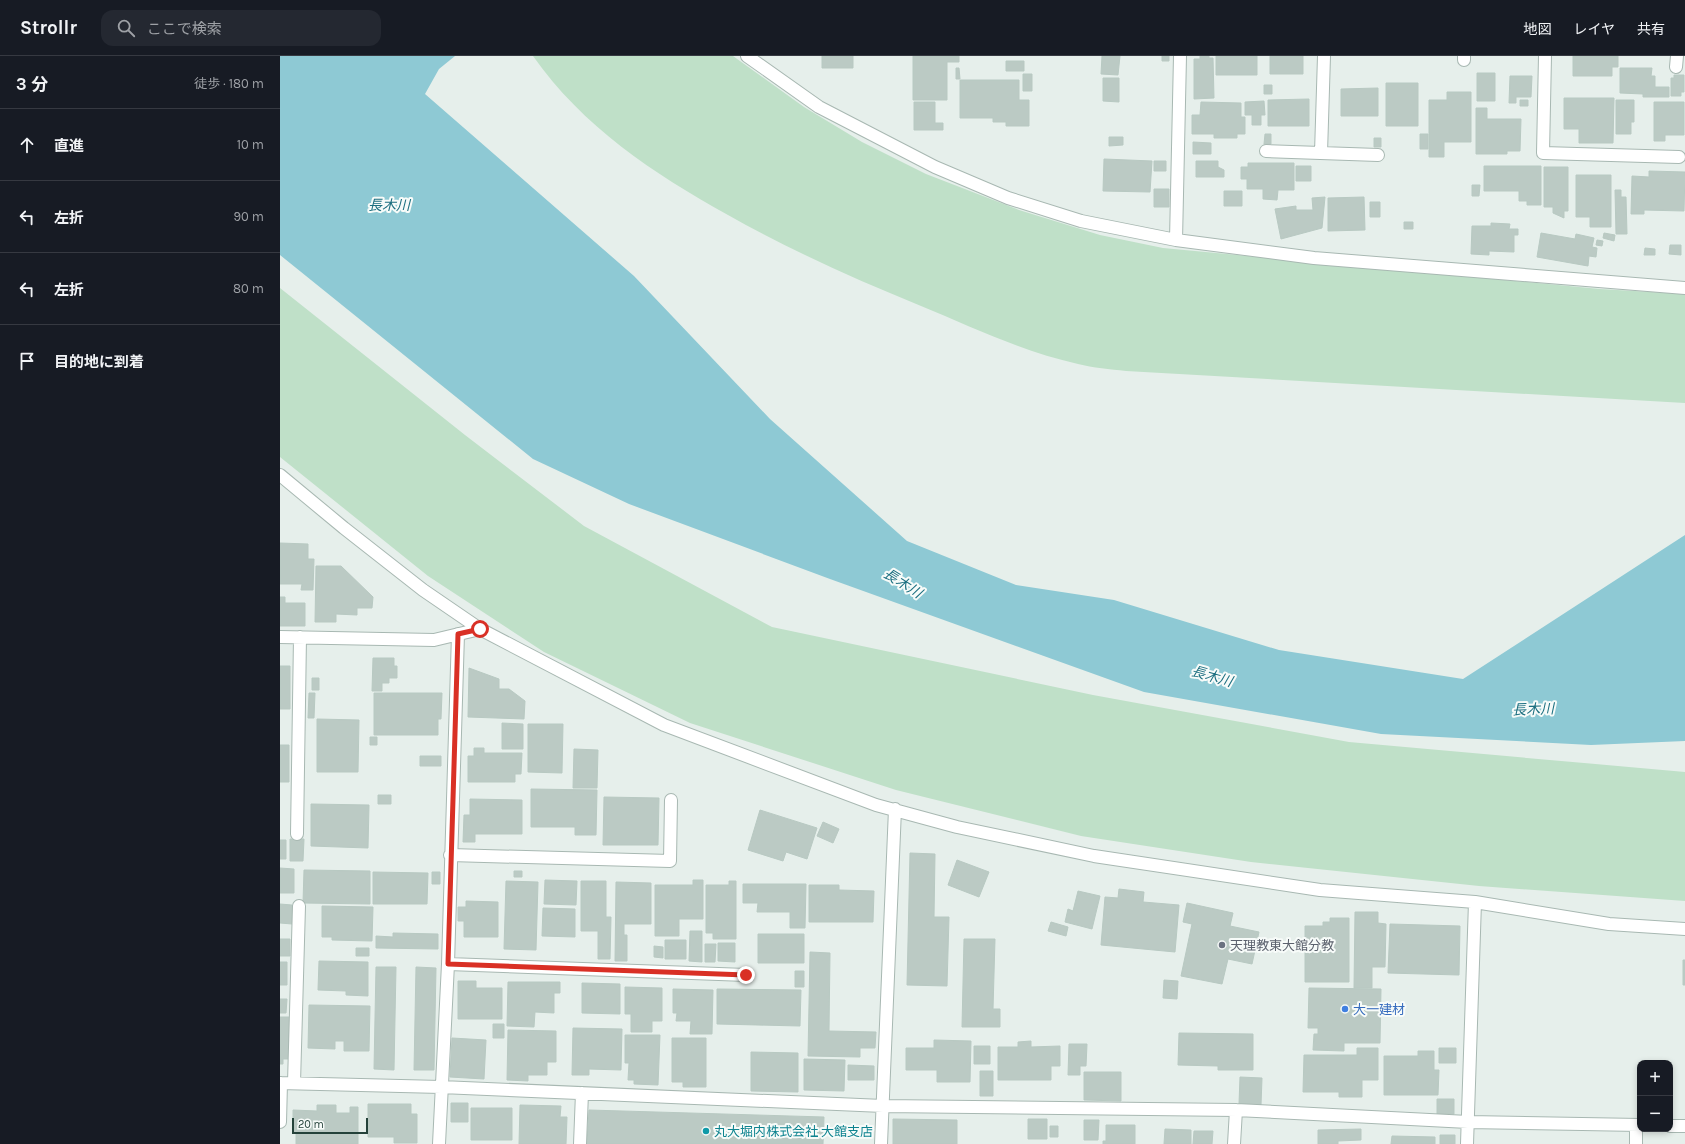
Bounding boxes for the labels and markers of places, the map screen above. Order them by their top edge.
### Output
place label: 天理教東大館分教 [1230,938,1334,953]
marker: 天理教東大館分教 [1217,940,1227,950]
place label: 大一建材 [1353,1002,1405,1017]
marker: 大一建材 [1340,1004,1350,1014]
place label: 丸大堀内株式会社 大館支店 [714,1124,873,1139]
marker: 丸大堀内株式会社 大館支店 [701,1126,711,1136]

